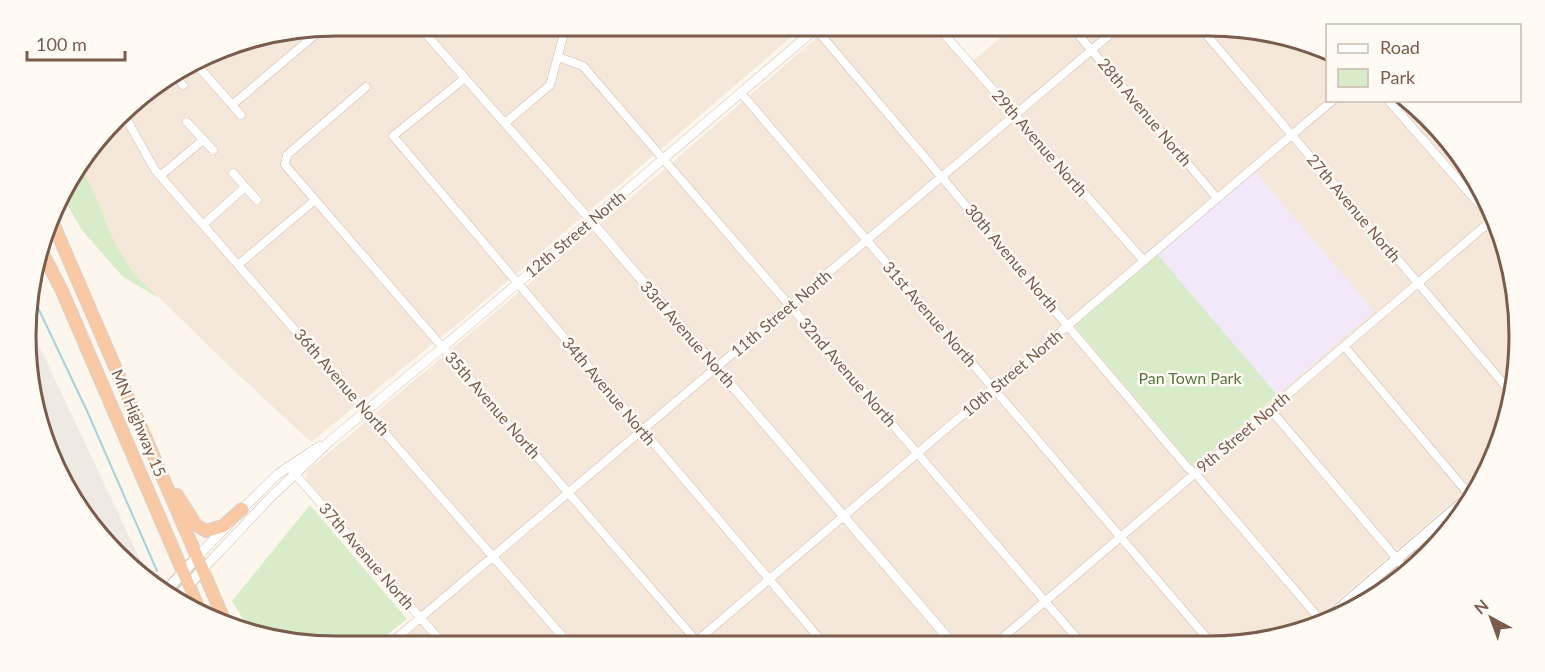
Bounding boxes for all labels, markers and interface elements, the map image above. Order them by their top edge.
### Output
scale bar [27,24,124,62]
legend [1326,24,1521,102]
text: 100 m [36,33,87,55]
text: Road [1380,36,1420,58]
street label: 28th Avenue North [1095,54,1196,170]
text: Park [1380,66,1416,88]
street label: 29th Avenue North [989,85,1092,200]
street label: 27th Avenue North [1304,150,1405,266]
street label: 12th Street North [521,186,629,281]
street label: 30th Avenue North [962,200,1063,316]
street label: 31st Avenue North [879,257,981,370]
street label: 11th Street North [727,265,835,360]
street label: 33rd Avenue North [637,276,740,391]
street label: 32nd Avenue North [796,313,901,430]
street label: 36th Avenue North [291,324,394,439]
street label: 10th Street North [958,325,1066,420]
street label: 34th Avenue North [559,333,660,449]
street label: 35th Avenue North [442,347,545,462]
street label: MN Highway 15 [108,366,171,479]
park label: Pan Town Park [1138,368,1242,387]
street label: 9th Street North [1192,387,1293,476]
street label: 37th Avenue North [316,498,419,613]
north arrow [1461,588,1521,648]
text: N [1470,595,1492,618]

